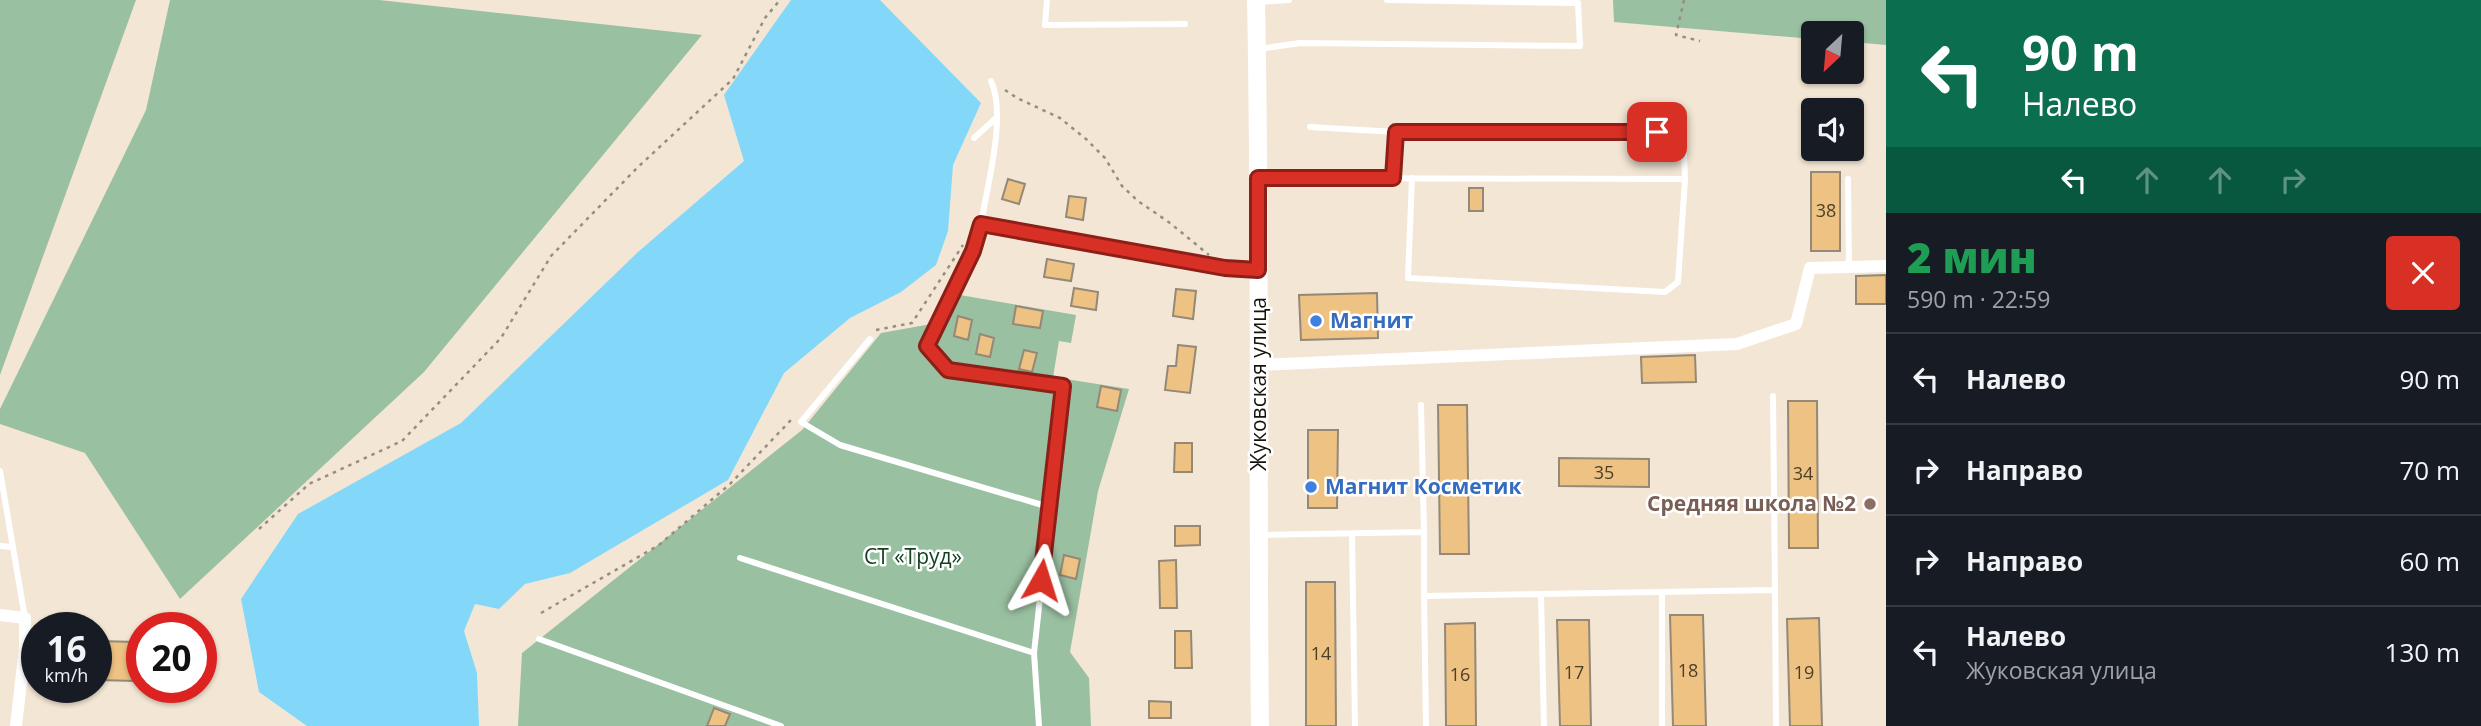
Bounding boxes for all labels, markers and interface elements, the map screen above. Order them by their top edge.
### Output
text: 90 m [2022,19,2139,85]
north arrow [1801,21,1864,84]
map controls [1801,21,1864,161]
icon: left [1907,28,1998,119]
text: Налево [2022,82,2137,125]
button: sound [1801,98,1864,161]
pin [1627,102,1687,162]
icon: arrive [1638,113,1676,151]
icon: left [2055,161,2093,199]
icon: ahead [2128,161,2166,199]
icon: ahead [2201,161,2239,199]
icon: right [2274,161,2312,199]
house number: 38 [1816,198,1836,222]
text: 2 мин [1907,228,2037,285]
button: close [2386,236,2460,310]
text: 590 m · 22:59 [1907,283,2050,315]
street label: Жуковская улица [1244,297,1272,471]
place label: Магнит [1330,306,1414,334]
marker: Магнит [1308,313,1324,329]
icon: left [1907,360,1945,398]
text: Налево [1966,361,2066,397]
text: 90 m [2399,361,2460,397]
icon: right [1907,451,1945,489]
text: Направо [1966,452,2083,488]
text: 70 m [2399,452,2460,488]
house number: 35 [1594,460,1614,484]
house number: 34 [1793,461,1813,485]
place label: Магнит Косметик [1325,472,1521,500]
marker: Магнит Косметик [1303,479,1319,495]
place label: Средняя школа №2 [1647,489,1856,517]
marker: Средняя школа №2 [1862,496,1878,512]
park label: СТ «Труд» [864,542,962,570]
icon: right [1907,542,1945,580]
position arrow [1004,543,1078,617]
text: Направо [1966,543,2083,579]
text: 60 m [2399,543,2460,579]
speed limit sign: 20 [126,612,217,703]
text: Налево [1966,618,2066,654]
text: 16 [46,625,87,672]
icon: left [1907,633,1945,671]
text: 130 m [2385,634,2460,670]
house number: 14 [1311,641,1331,665]
text: Жуковская улица [1966,654,2157,686]
house number: 18 [1678,658,1698,682]
house number: 17 [1564,660,1584,684]
house number: 19 [1794,660,1814,684]
house number: 16 [1450,662,1470,686]
text: km/h [45,663,88,687]

